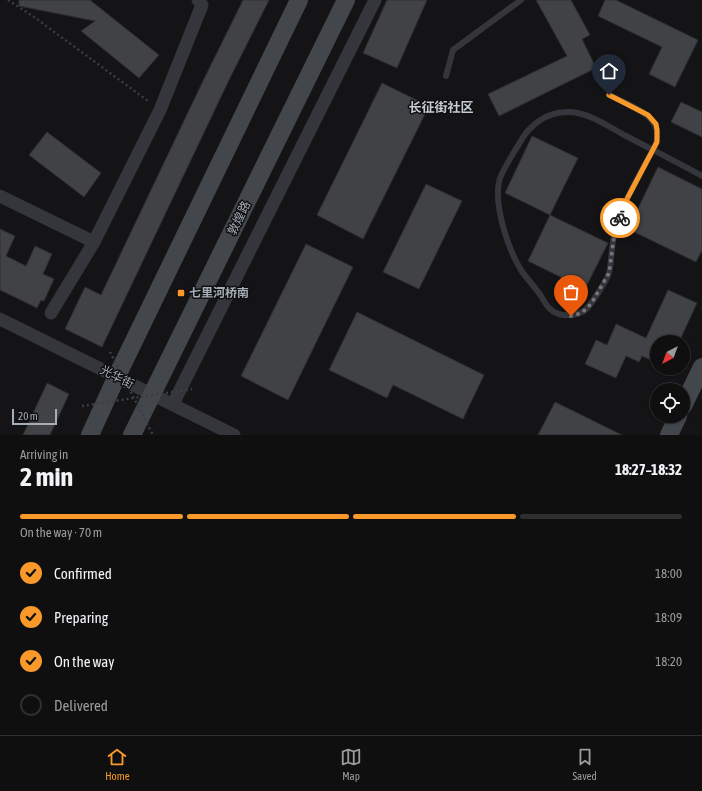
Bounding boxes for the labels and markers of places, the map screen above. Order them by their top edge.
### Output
pin [592,54,626,95]
pin [554,275,588,316]
place label: 七里河桥南 [189,286,249,300]
marker: 七里河桥南 [176,288,186,298]

